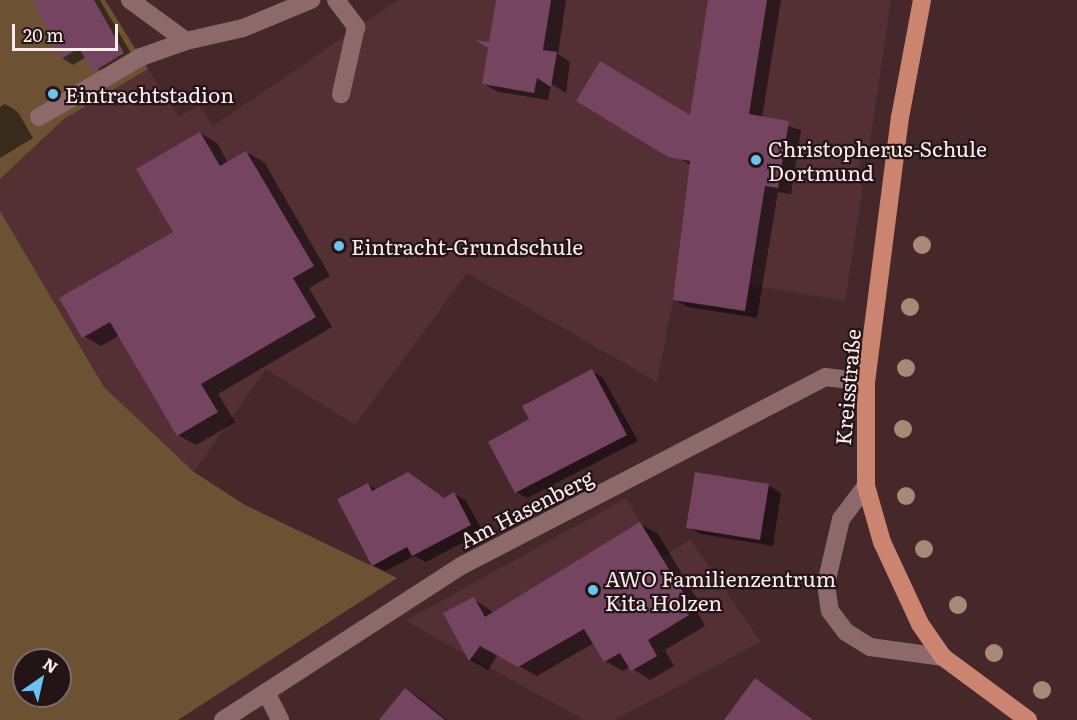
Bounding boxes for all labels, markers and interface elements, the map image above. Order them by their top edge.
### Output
scale bar [15,12,122,50]
text: 20 m [23,21,64,48]
place label: Eintrachtstadion [65,81,234,107]
marker: Eintrachtstadion [46,87,60,101]
place label: Christopherus-Schule Dortmund [768,135,987,185]
marker: Christopherus-Schule Dortmund [749,153,763,167]
place label: Eintracht-Grundschule [351,233,583,259]
marker: Eintracht-Grundschule [332,239,346,253]
street label: Kreisstraße [829,328,865,446]
street label: Am Hasenberg [455,463,597,553]
place label: AWO Familienzentrum Kita Holzen [605,565,836,615]
marker: AWO Familienzentrum Kita Holzen [586,583,600,597]
north arrow [12,648,72,708]
text: N [39,651,63,678]

